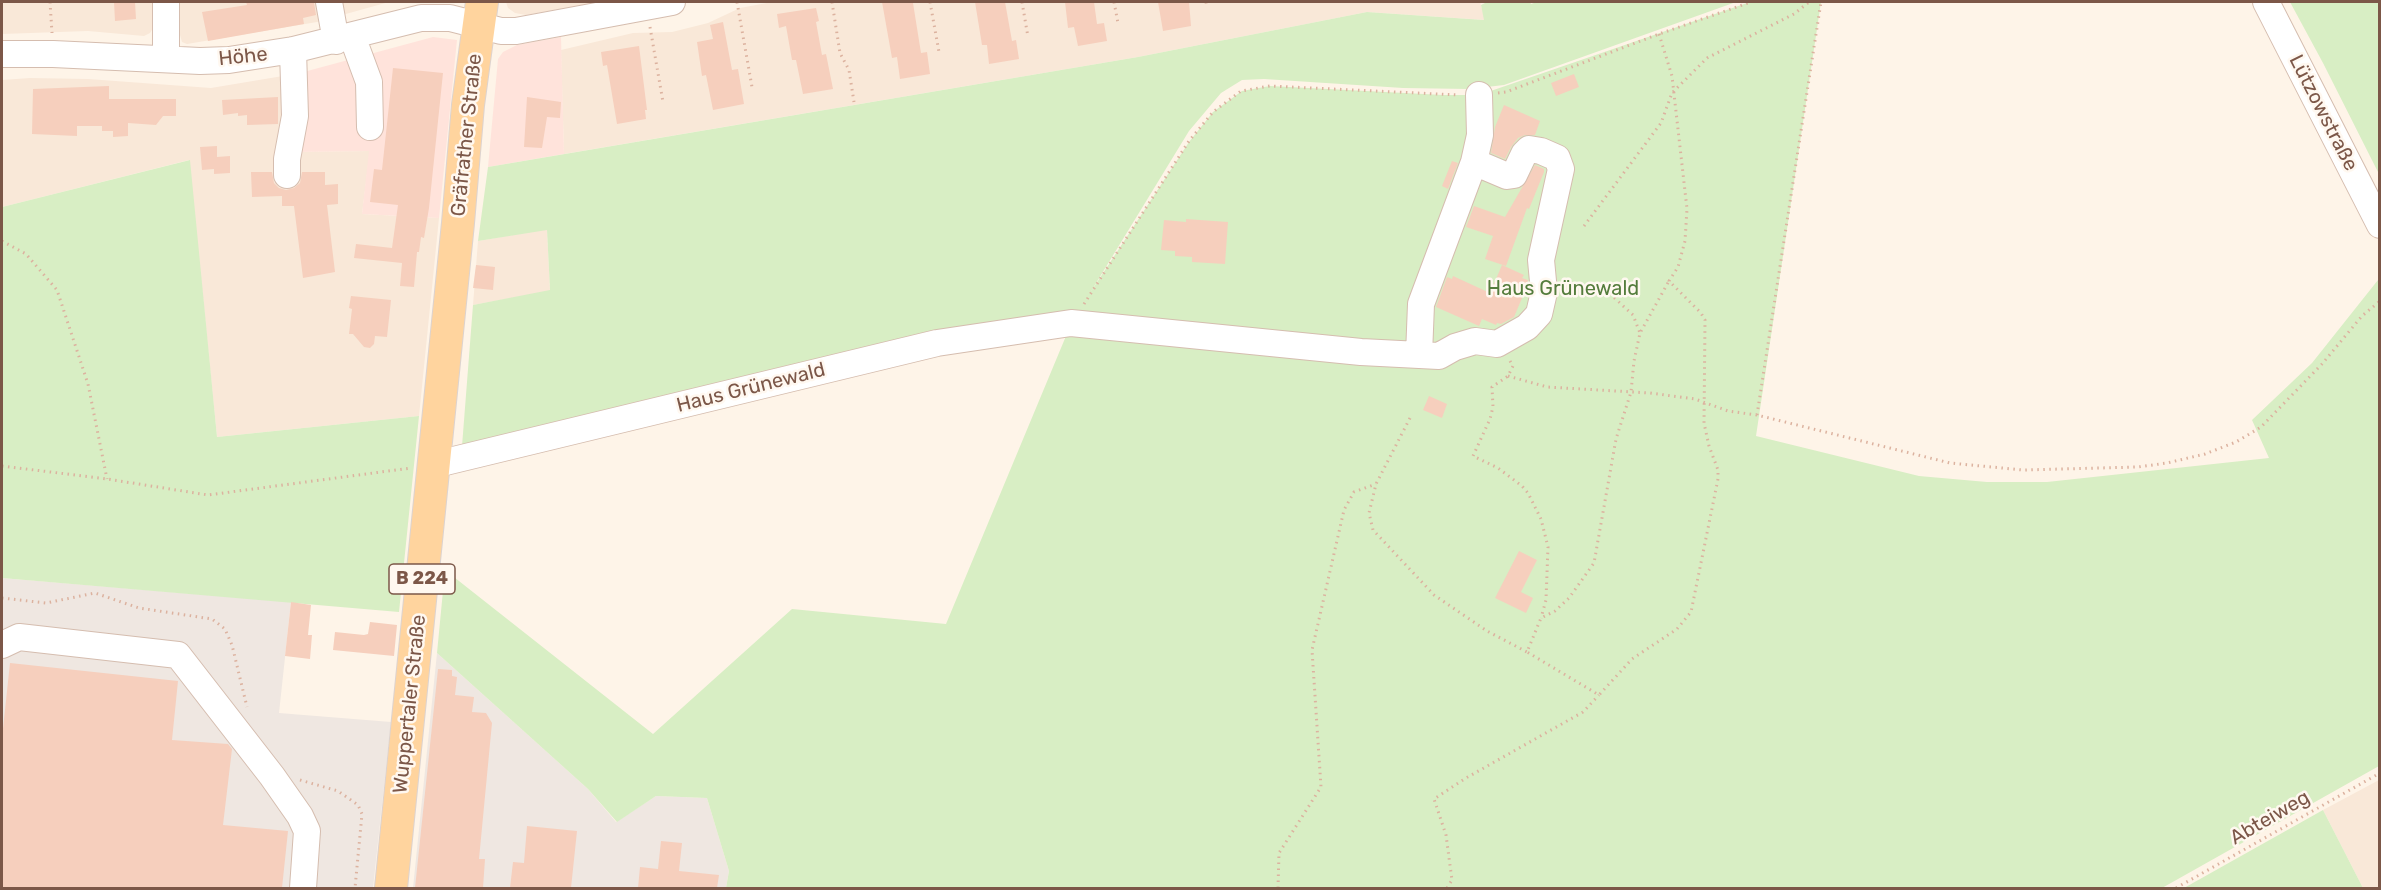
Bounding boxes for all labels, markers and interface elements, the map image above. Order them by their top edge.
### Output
street label: Höhe [217,42,269,72]
street label: Lützowstraße [2283,51,2363,175]
street label: Gräfrather Straße [447,52,487,218]
park label: Haus Grünewald [1487,277,1639,301]
street label: Haus Grünewald [674,358,828,418]
road number: B 224 [389,564,455,594]
street label: Wuppertaler Straße [389,613,431,795]
street label: Abteiweg [2226,786,2314,850]

